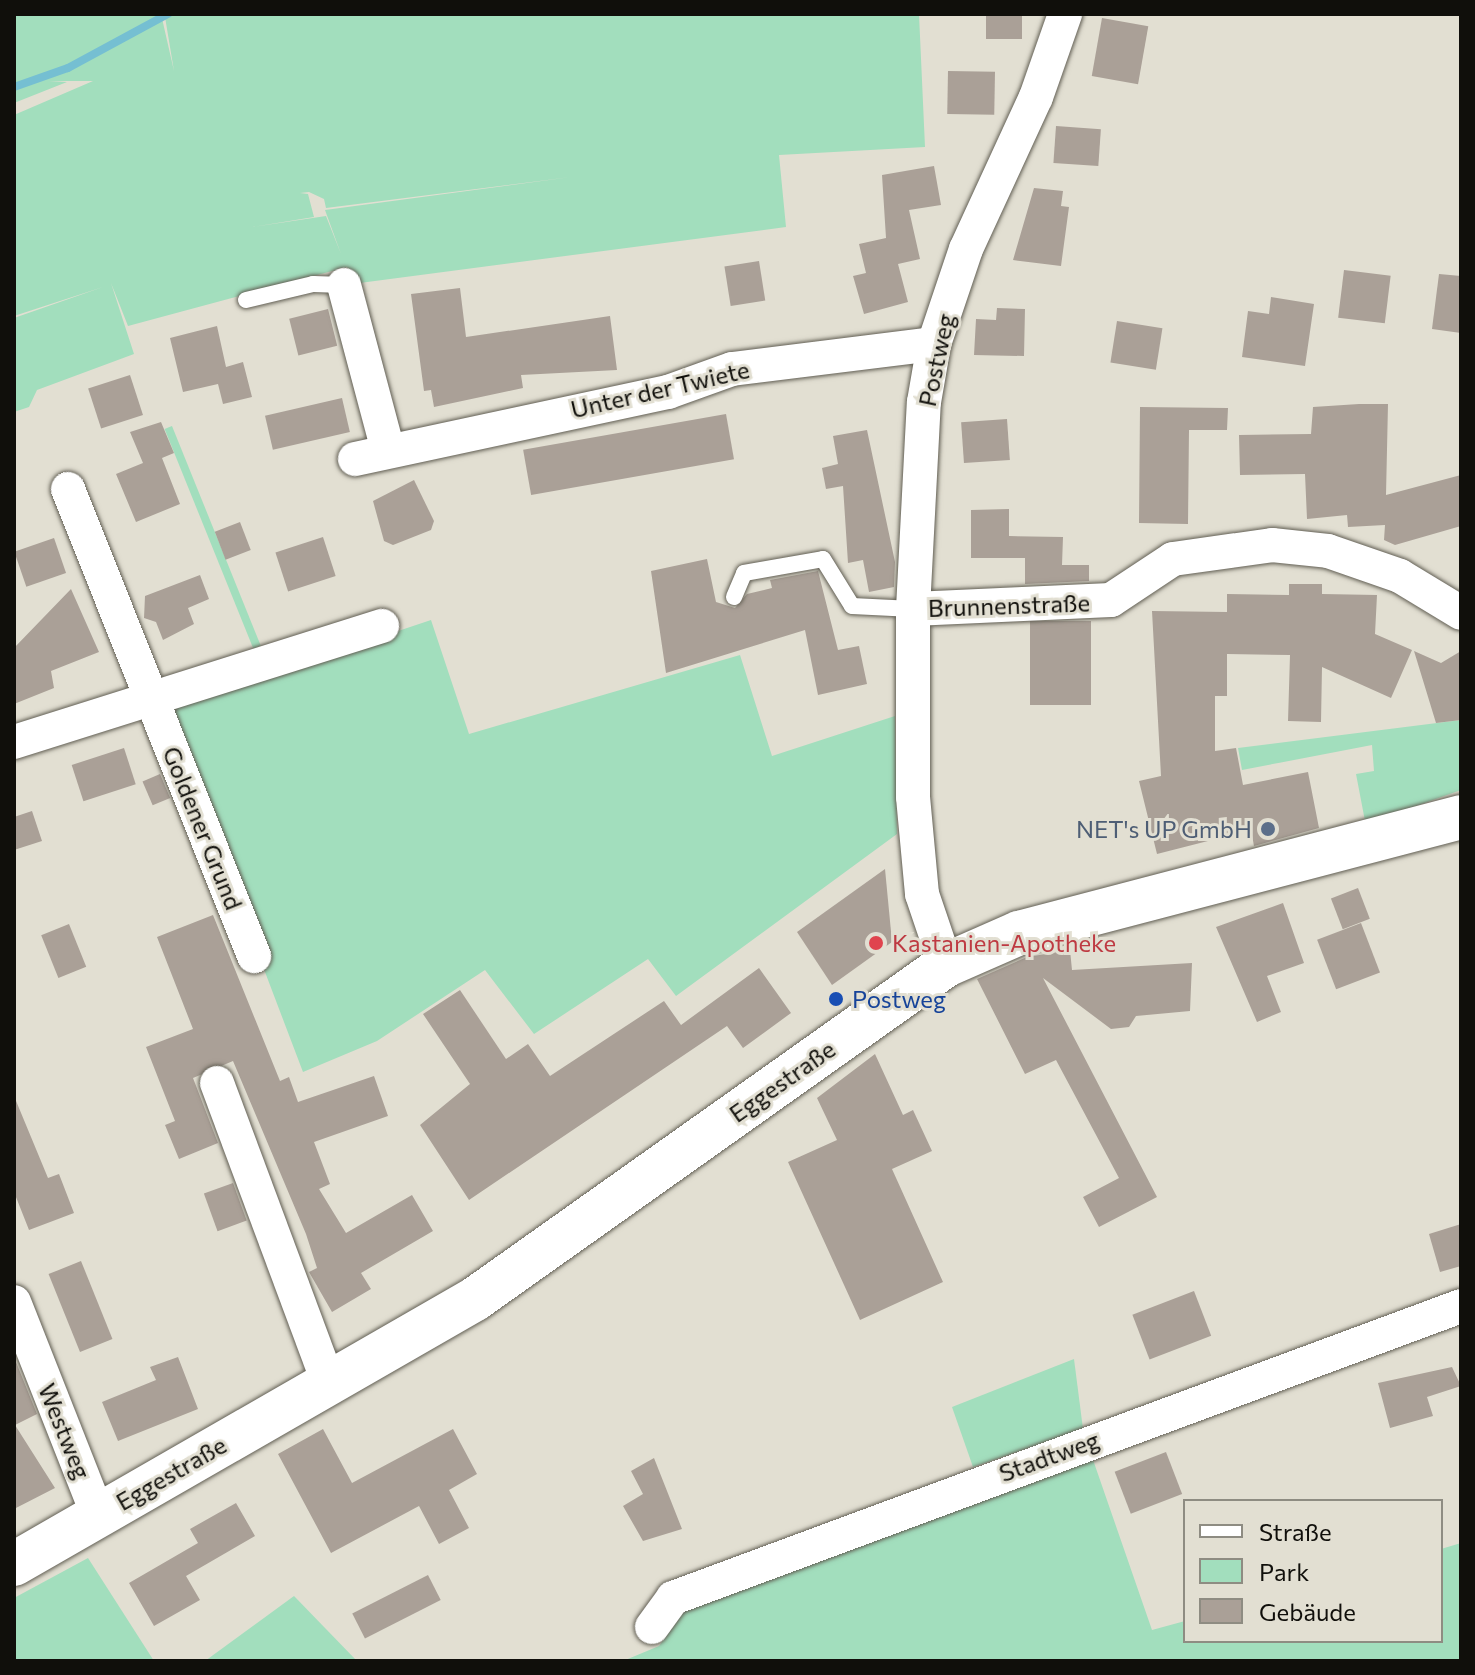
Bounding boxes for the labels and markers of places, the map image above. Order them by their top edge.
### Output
place label: NET's UP GmbH [1076,815,1252,843]
marker: NET's UP GmbH [1259,820,1277,838]
place label: Kastanien-Apotheke [892,929,1116,957]
marker: Kastanien-Apotheke [867,934,885,952]
place label: Postweg [852,985,946,1013]
marker: Postweg [827,990,845,1008]

